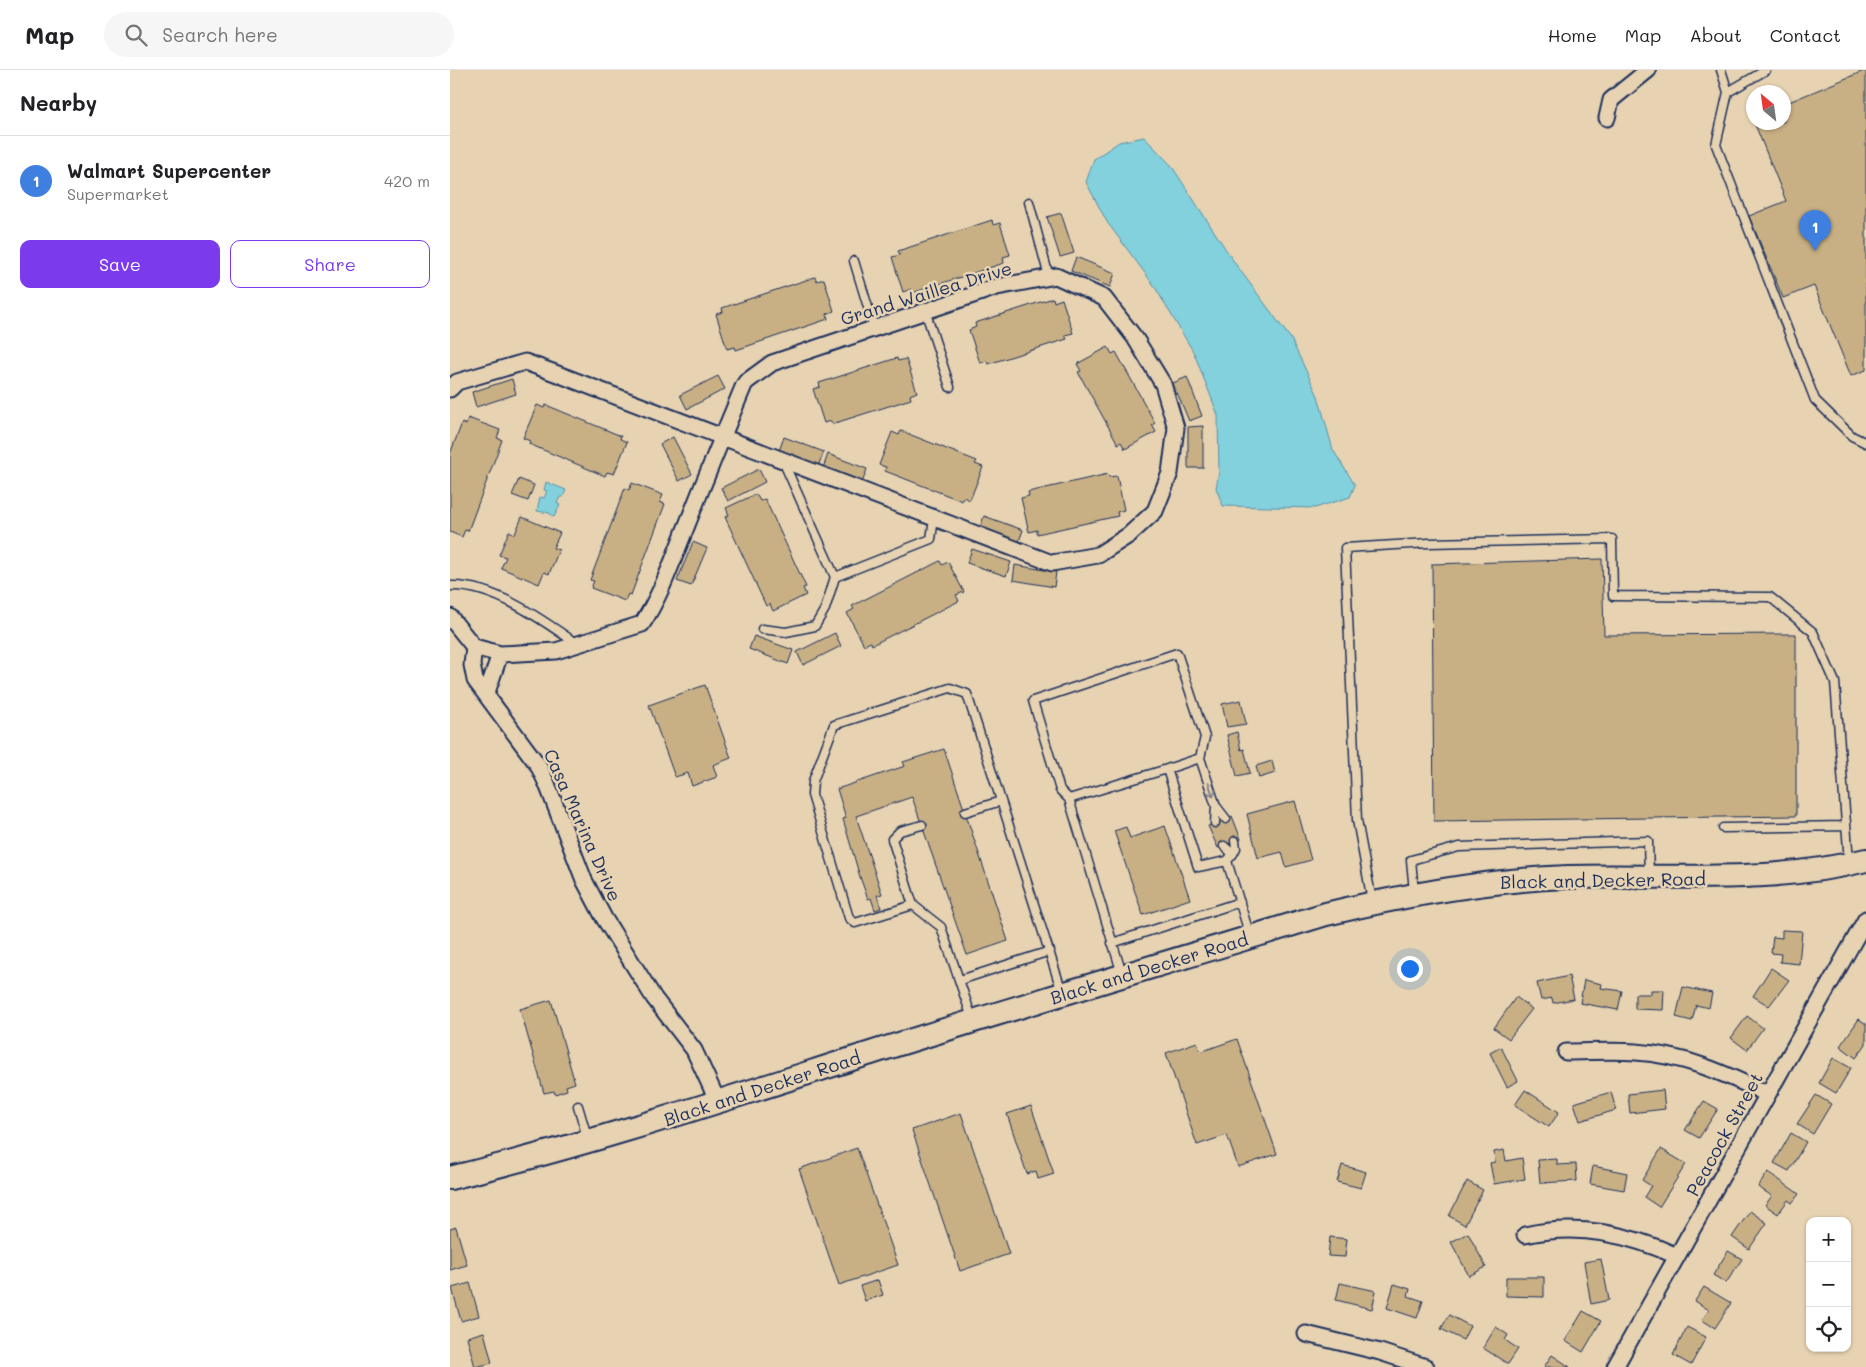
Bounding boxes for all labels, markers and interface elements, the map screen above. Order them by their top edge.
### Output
search box [104,12,454,57]
text: Map [25,19,74,50]
icon: search [122,21,150,49]
text: Search here [162,22,278,47]
text: Home [1548,23,1597,47]
text: Map [1625,23,1661,47]
text: About [1689,23,1742,47]
text: Contact [1770,23,1841,47]
north arrow [1746,85,1791,130]
text: Nearby [20,89,97,116]
text: Walmart Supercenter [67,158,271,183]
text: 1 [32,170,40,191]
text: 420 m [384,170,430,191]
text: Supermarket [67,183,169,204]
pin: 1 [1799,210,1831,251]
button: Save [20,240,220,288]
button: Share [230,240,430,288]
street label: Grand Waillea Drive [837,256,1015,330]
street label: Casa Marina Drive [539,745,627,905]
one-way arrow [1206,782,1216,798]
street label: Black and Decker Road [1500,866,1706,894]
street label: Black and Decker Road [1047,926,1251,1010]
your location [1397,956,1423,982]
street label: Black and Decker Road [661,1045,863,1131]
street label: Peacock Street [1680,1068,1768,1200]
map controls [1806,1217,1851,1352]
button: + [1806,1217,1851,1262]
button: − [1806,1262,1851,1307]
button: locate [1806,1307,1851,1352]

